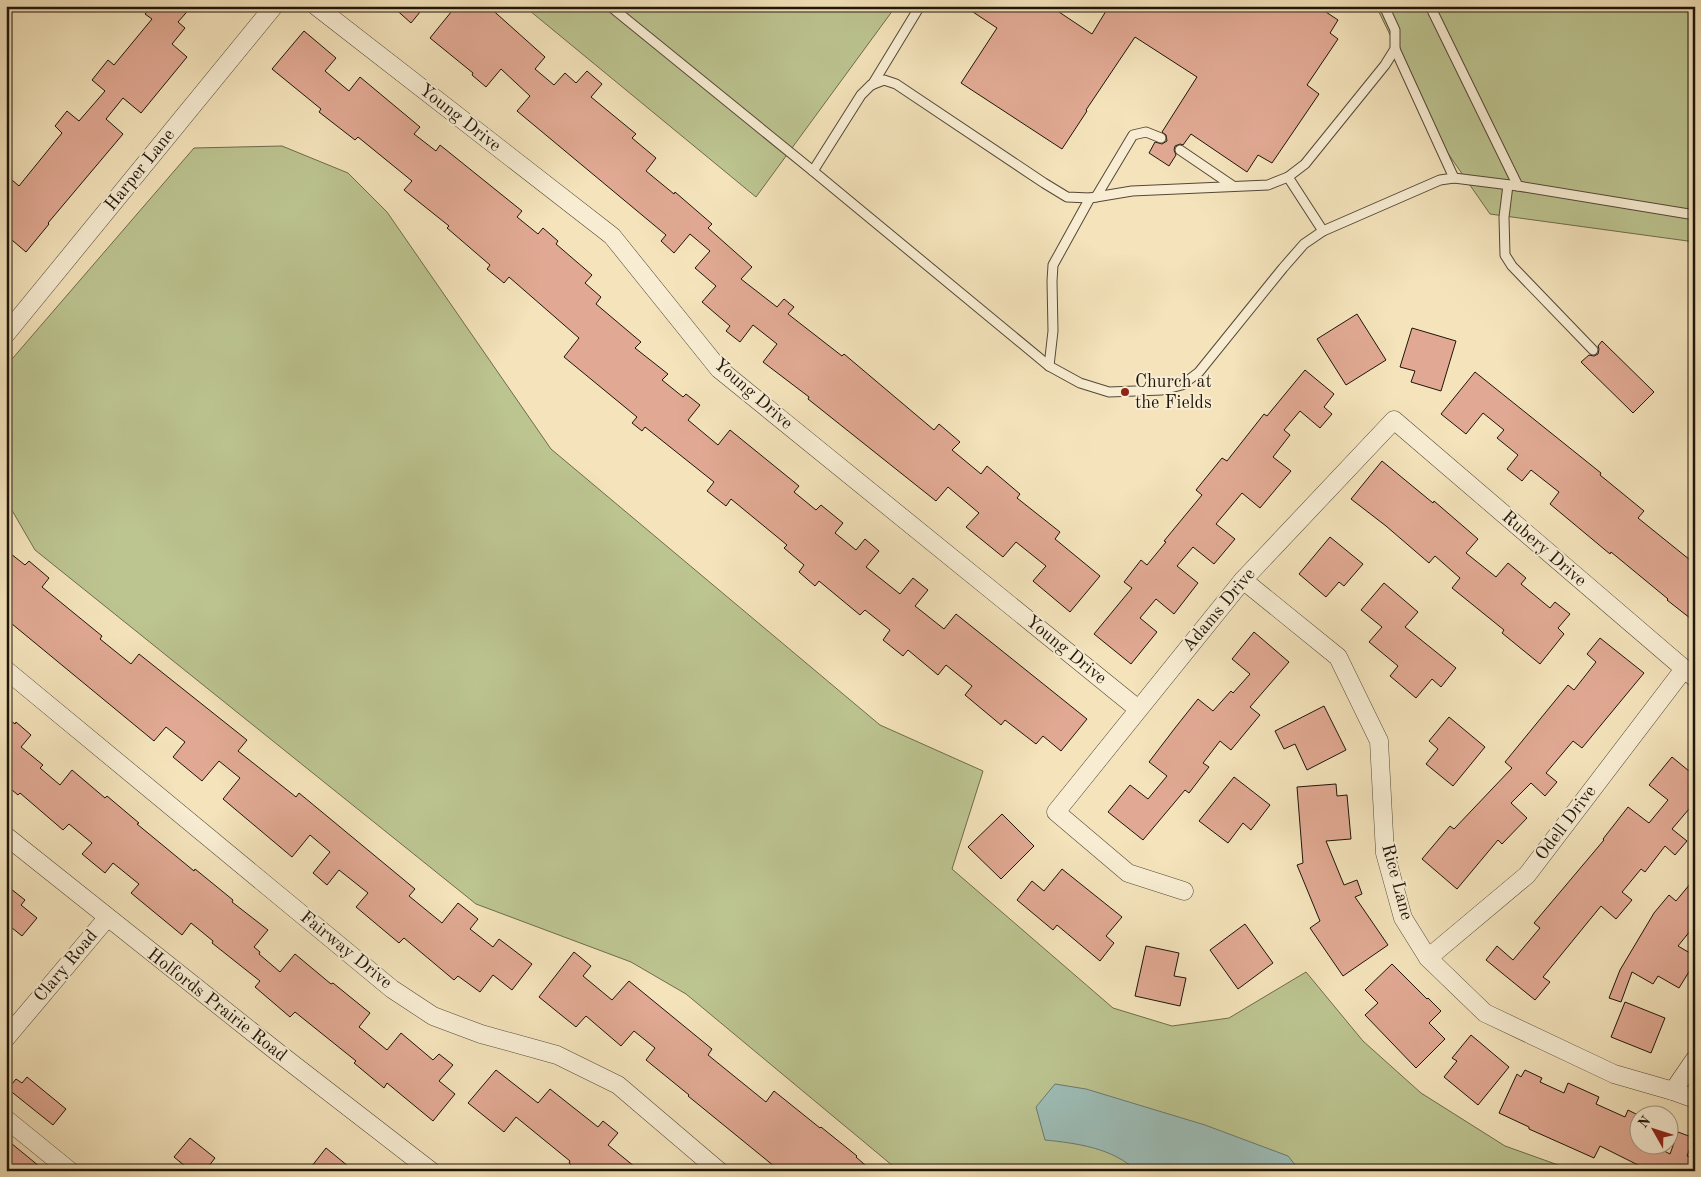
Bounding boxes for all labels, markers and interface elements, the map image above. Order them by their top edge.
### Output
street label: Young Drive [416,81,504,155]
street label: Harper Lane [102,126,178,214]
street label: Young Drive [710,355,796,433]
place label: Church at the Fields [1135,373,1212,412]
marker: Church at the Fields [1119,386,1131,398]
street label: Rubery Drive [1498,508,1590,590]
street label: Adams Drive [1179,565,1259,655]
street label: Young Drive [1022,612,1110,688]
street label: Odell Drive [1532,782,1600,864]
street label: Rice Lane [1378,842,1416,922]
street label: Fairway Drive [297,908,395,992]
street label: Clary Road [31,927,101,1005]
street label: Holfords Prairie Road [144,945,290,1065]
north arrow [1628,1104,1678,1154]
text: N [1636,1114,1654,1131]

